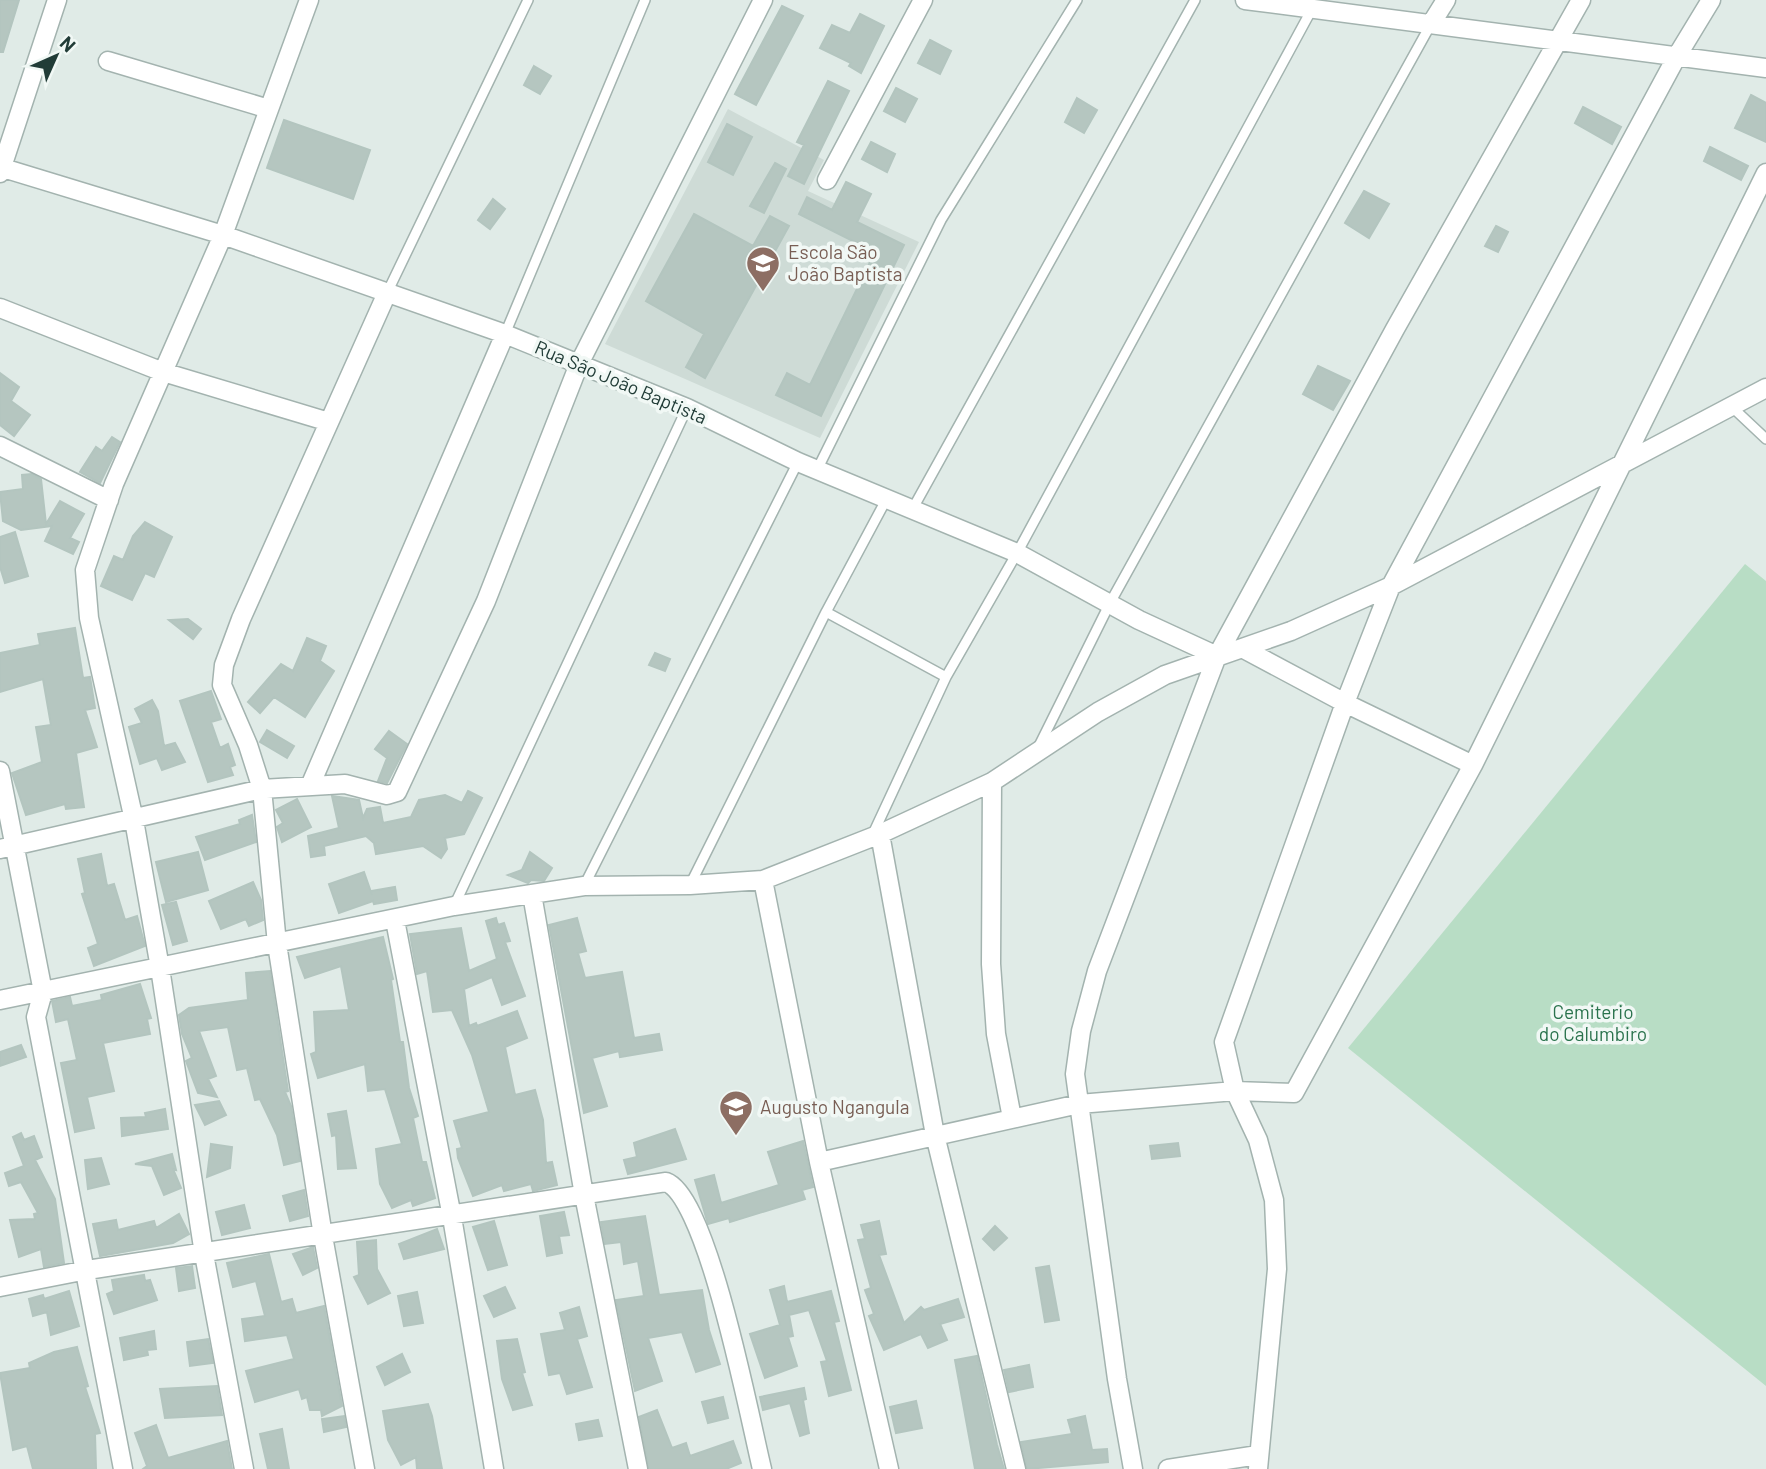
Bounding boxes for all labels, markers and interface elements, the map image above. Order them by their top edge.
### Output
north arrow [21,21,91,91]
text: N [56,31,81,56]
place label: Escola São João Baptista [788,240,903,285]
school or university icon: Escola São João Baptista [744,244,782,293]
street label: Rua São João Baptista [532,335,711,428]
park label: Cemiterio do Calumbiro [1539,1000,1647,1045]
school or university icon: Augusto Ngangula [717,1088,755,1137]
place label: Augusto Ngangula [760,1095,909,1118]

